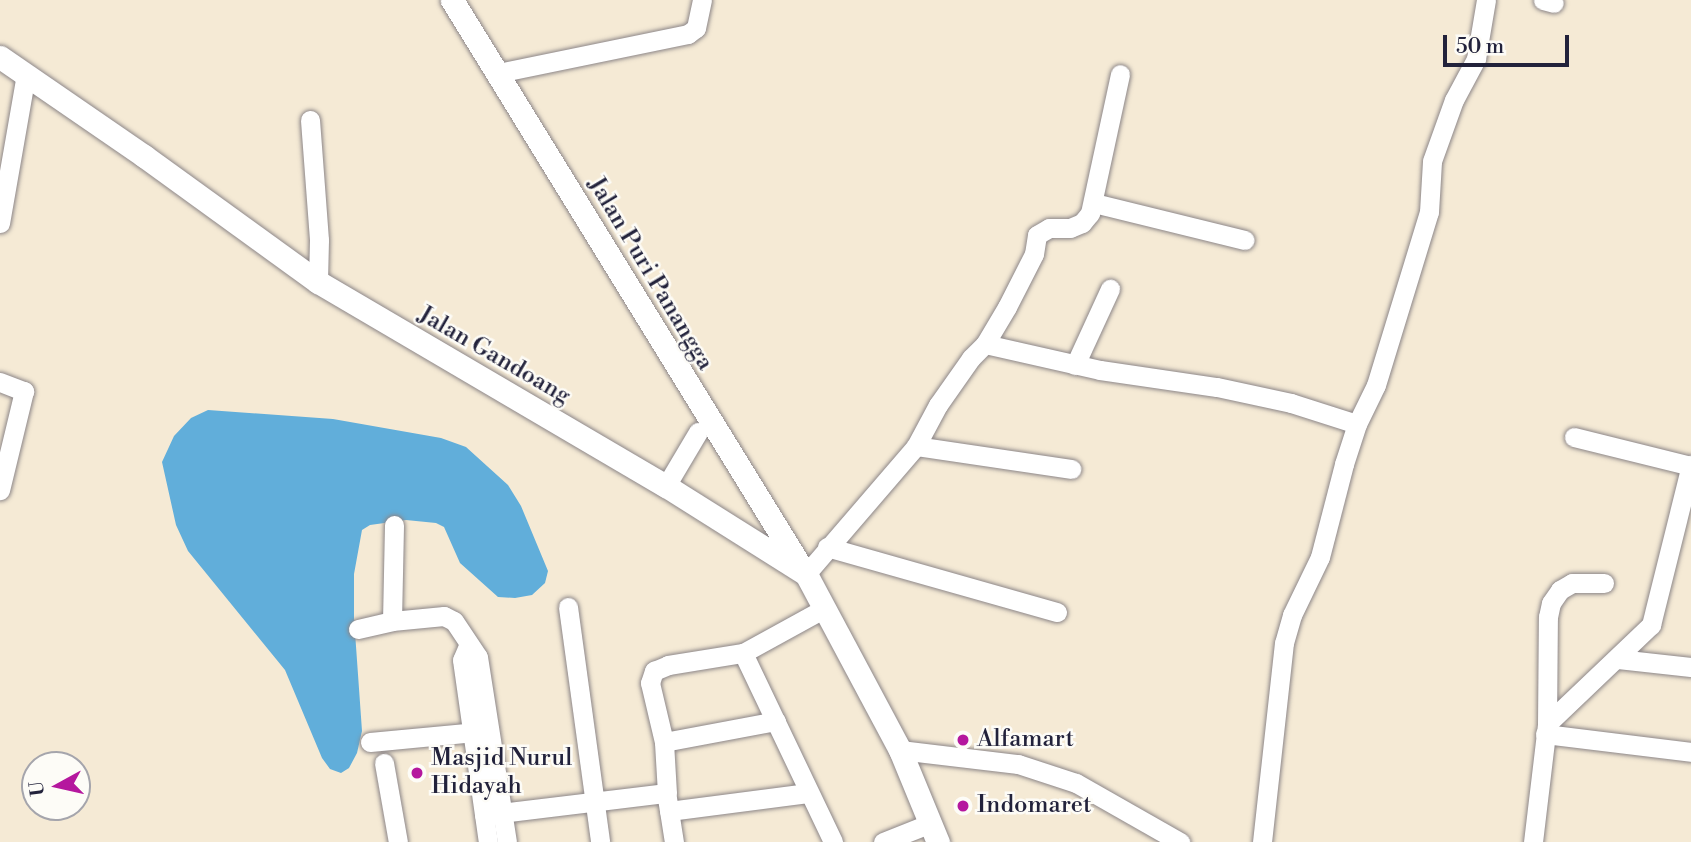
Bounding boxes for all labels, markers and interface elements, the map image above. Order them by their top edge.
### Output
scale bar [1446,21,1572,65]
text: 50 m [1456,34,1504,60]
street label: Jalan Puri Panangga [581,172,719,376]
street label: Jalan Gandoang [413,301,575,411]
place label: Alfamart [977,726,1074,754]
marker: Alfamart [955,732,971,748]
place label: Masjid Nurul Hidayah [431,745,572,801]
north arrow [21,751,91,821]
marker: Masjid Nurul Hidayah [409,765,425,781]
text: U [24,780,50,798]
place label: Indomaret [977,792,1091,820]
marker: Indomaret [955,798,971,814]

